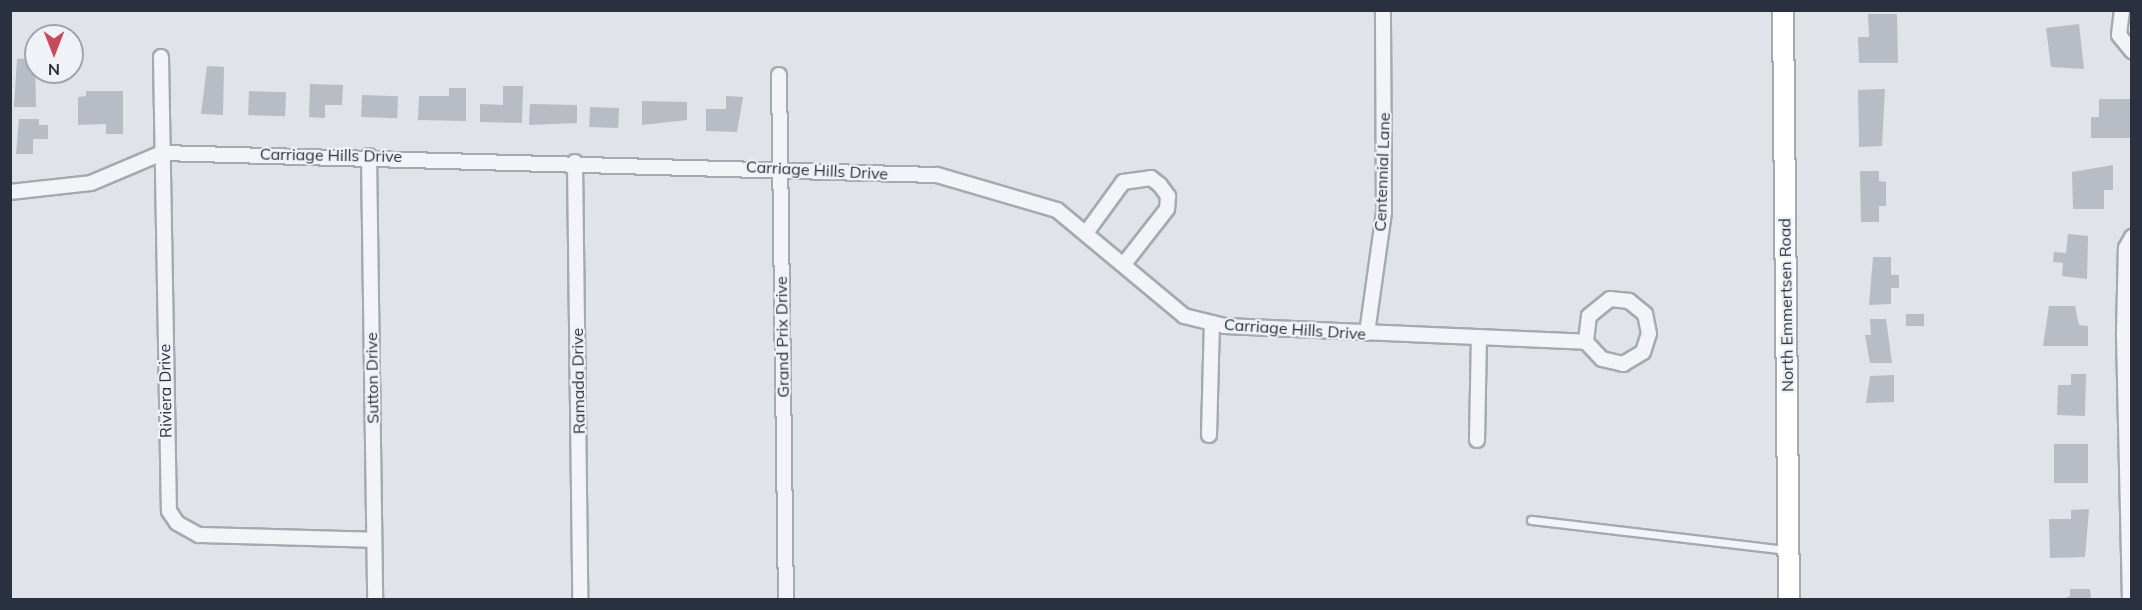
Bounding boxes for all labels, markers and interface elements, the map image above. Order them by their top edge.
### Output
north arrow [24,24,84,84]
text: N [48,60,60,80]
street label: Centennial Lane [1370,112,1394,232]
street label: Carriage Hills Drive [260,144,402,166]
street label: Carriage Hills Drive [745,157,889,183]
street label: North Emmertsen Road [1775,218,1797,392]
street label: Grand Prix Drive [771,276,793,398]
street label: Carriage Hills Drive [1223,314,1367,344]
street label: Ramada Drive [567,328,589,434]
street label: Sutton Drive [362,332,382,424]
street label: Riviera Drive [155,344,175,438]

